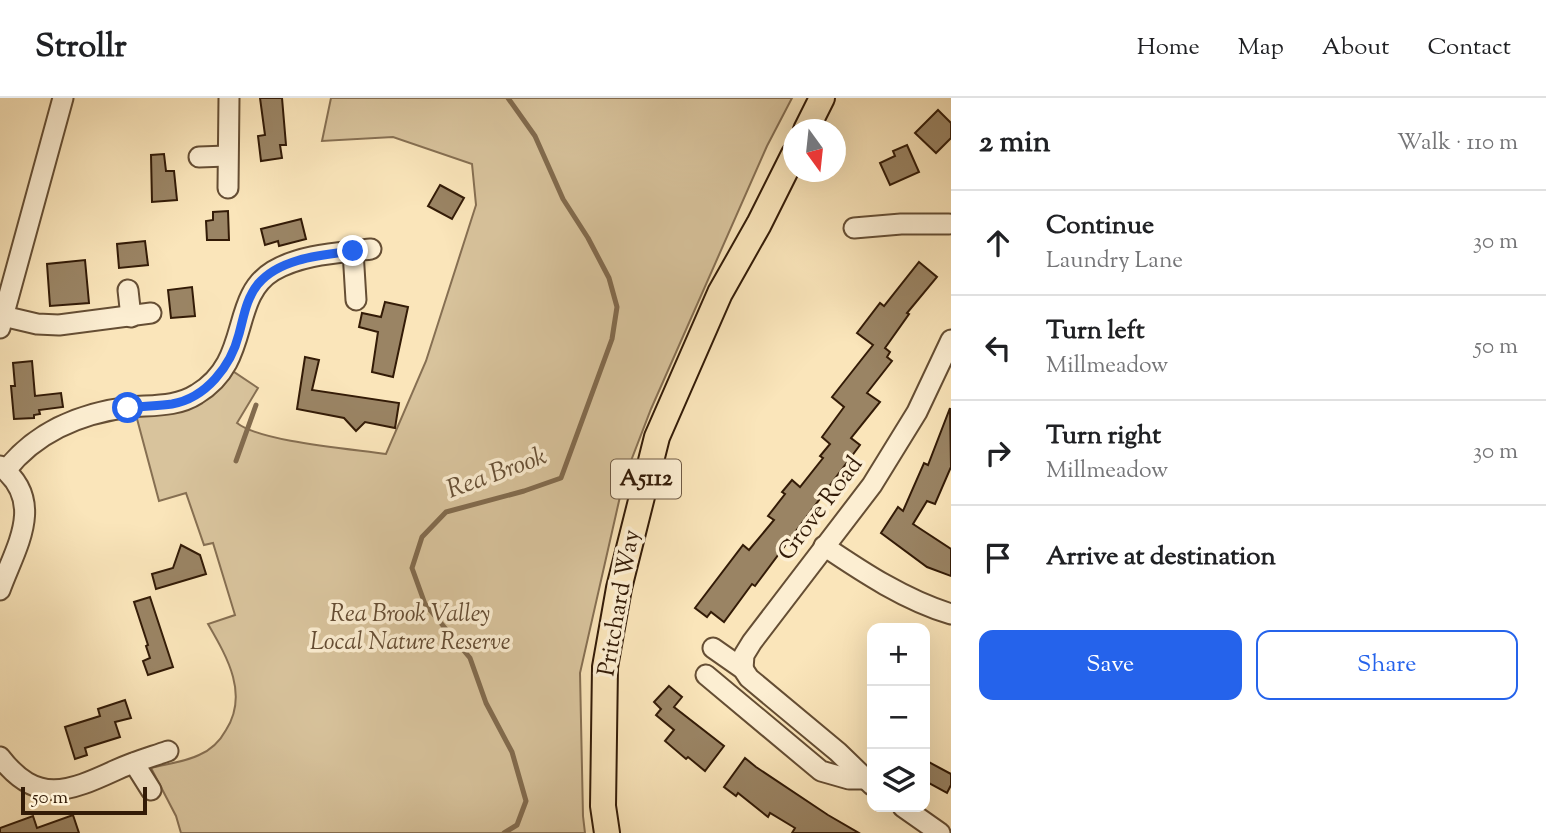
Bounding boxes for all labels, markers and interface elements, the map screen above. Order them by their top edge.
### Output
text: Strollr [35,24,127,72]
text: Home [1137,31,1200,65]
text: Map [1238,31,1284,65]
text: About [1322,31,1389,65]
text: Contact [1427,31,1511,65]
north arrow [783,119,846,182]
text: 2 min [979,122,1051,165]
text: Walk · 110 m [1397,127,1518,160]
text: Continue [1046,208,1154,245]
icon: ahead [979,224,1017,262]
text: 30 m [1473,226,1518,259]
route end [337,235,368,266]
text: Laundry Lane [1046,245,1183,278]
text: Turn left [1046,313,1145,350]
icon: left [979,329,1017,367]
text: 50 m [1474,331,1518,364]
text: Millmeadow [1046,350,1168,383]
route start [112,392,143,423]
text: Turn right [1046,418,1161,455]
icon: right [979,434,1017,472]
text: 30 m [1473,436,1518,469]
water label: Rea Brook [442,439,552,509]
street label: Grove Road [770,449,872,568]
text: Millmeadow [1046,455,1168,488]
road number: A5112 [611,460,681,498]
street label: Pritchard Way [590,527,650,679]
icon: arrive [979,539,1017,577]
text: Arrive at destination [1046,539,1276,576]
park label: Rea Brook Valley Local Nature Reserve [310,598,510,660]
map controls [867,623,930,812]
button: + [867,623,930,686]
button: Save [979,630,1242,700]
button: Share [1256,630,1518,700]
button: − [867,686,930,749]
button: layers [867,749,930,812]
scale bar [21,784,147,816]
text: 50 m [32,785,68,812]

